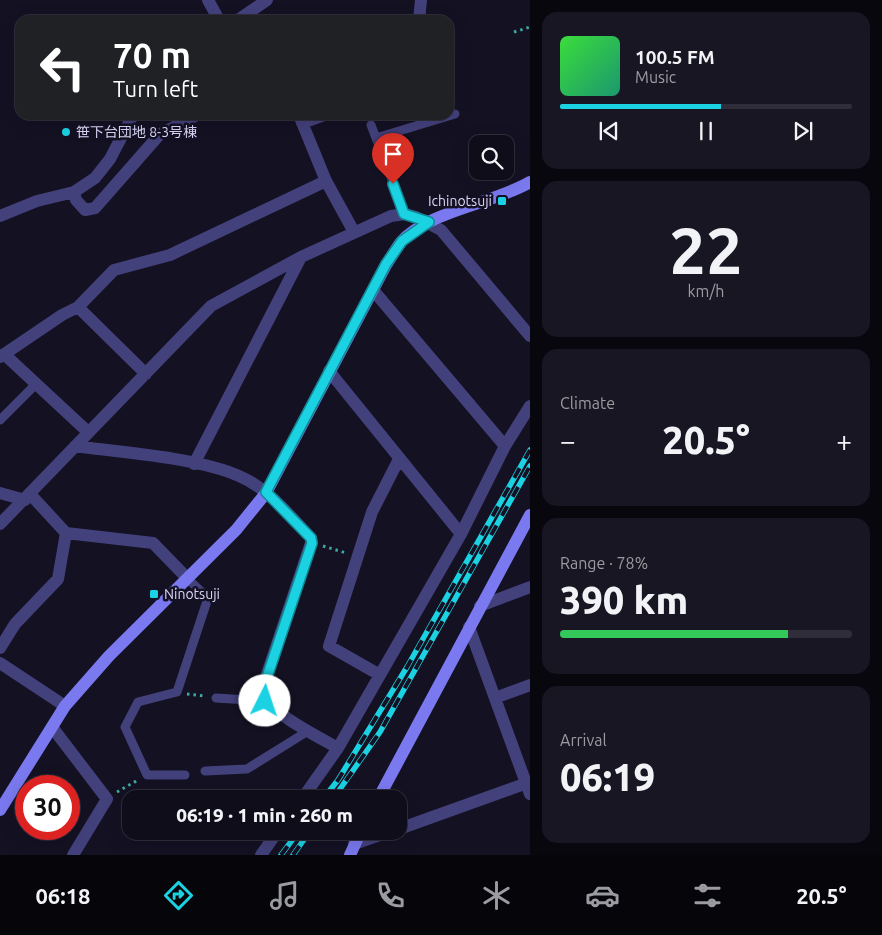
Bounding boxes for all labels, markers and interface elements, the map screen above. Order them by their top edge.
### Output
icon: left [30,35,95,100]
text: 70 m [113,35,191,75]
text: 100.5 FM [635,46,715,68]
text: Music [635,68,676,86]
text: Turn left [113,76,198,101]
icon: previous [595,117,623,145]
icon: pause [692,117,720,145]
icon: next [789,117,817,145]
place label: 笹下台団地 8-3号棟 [76,124,197,140]
marker: 笹下台団地 8-3号棟 [60,126,72,138]
pin [372,133,414,184]
map controls [469,135,514,180]
button: search [469,135,514,180]
icon: arrive [379,140,407,168]
place label: Ichinotsuji [428,193,492,209]
marker: Ichinotsuji [496,195,508,207]
text: 22 [669,213,743,286]
text: km/h [688,282,724,300]
text: Climate [560,394,615,412]
text: 20.5° [662,419,750,461]
text: − [560,425,576,456]
text: + [836,425,852,456]
text: Range · 78% [560,554,648,572]
text: 390 km [560,579,688,621]
place label: Ninotsuji [164,586,220,602]
marker: Ninotsuji [148,588,160,600]
position arrow [238,674,290,726]
text: Arrival [560,731,607,749]
text: 06:19 [560,756,655,798]
speed limit sign: 30 [15,775,80,840]
text: 06:19 · 1 min · 260 m [176,804,353,826]
icon: directions [161,878,196,913]
icon: music [267,878,302,913]
icon: phone [373,878,408,913]
icon: climate [479,878,514,913]
icon: car [585,878,620,913]
icon: filters [690,878,725,913]
text: 06:18 [35,883,90,908]
text: 20.5° [796,883,847,908]

